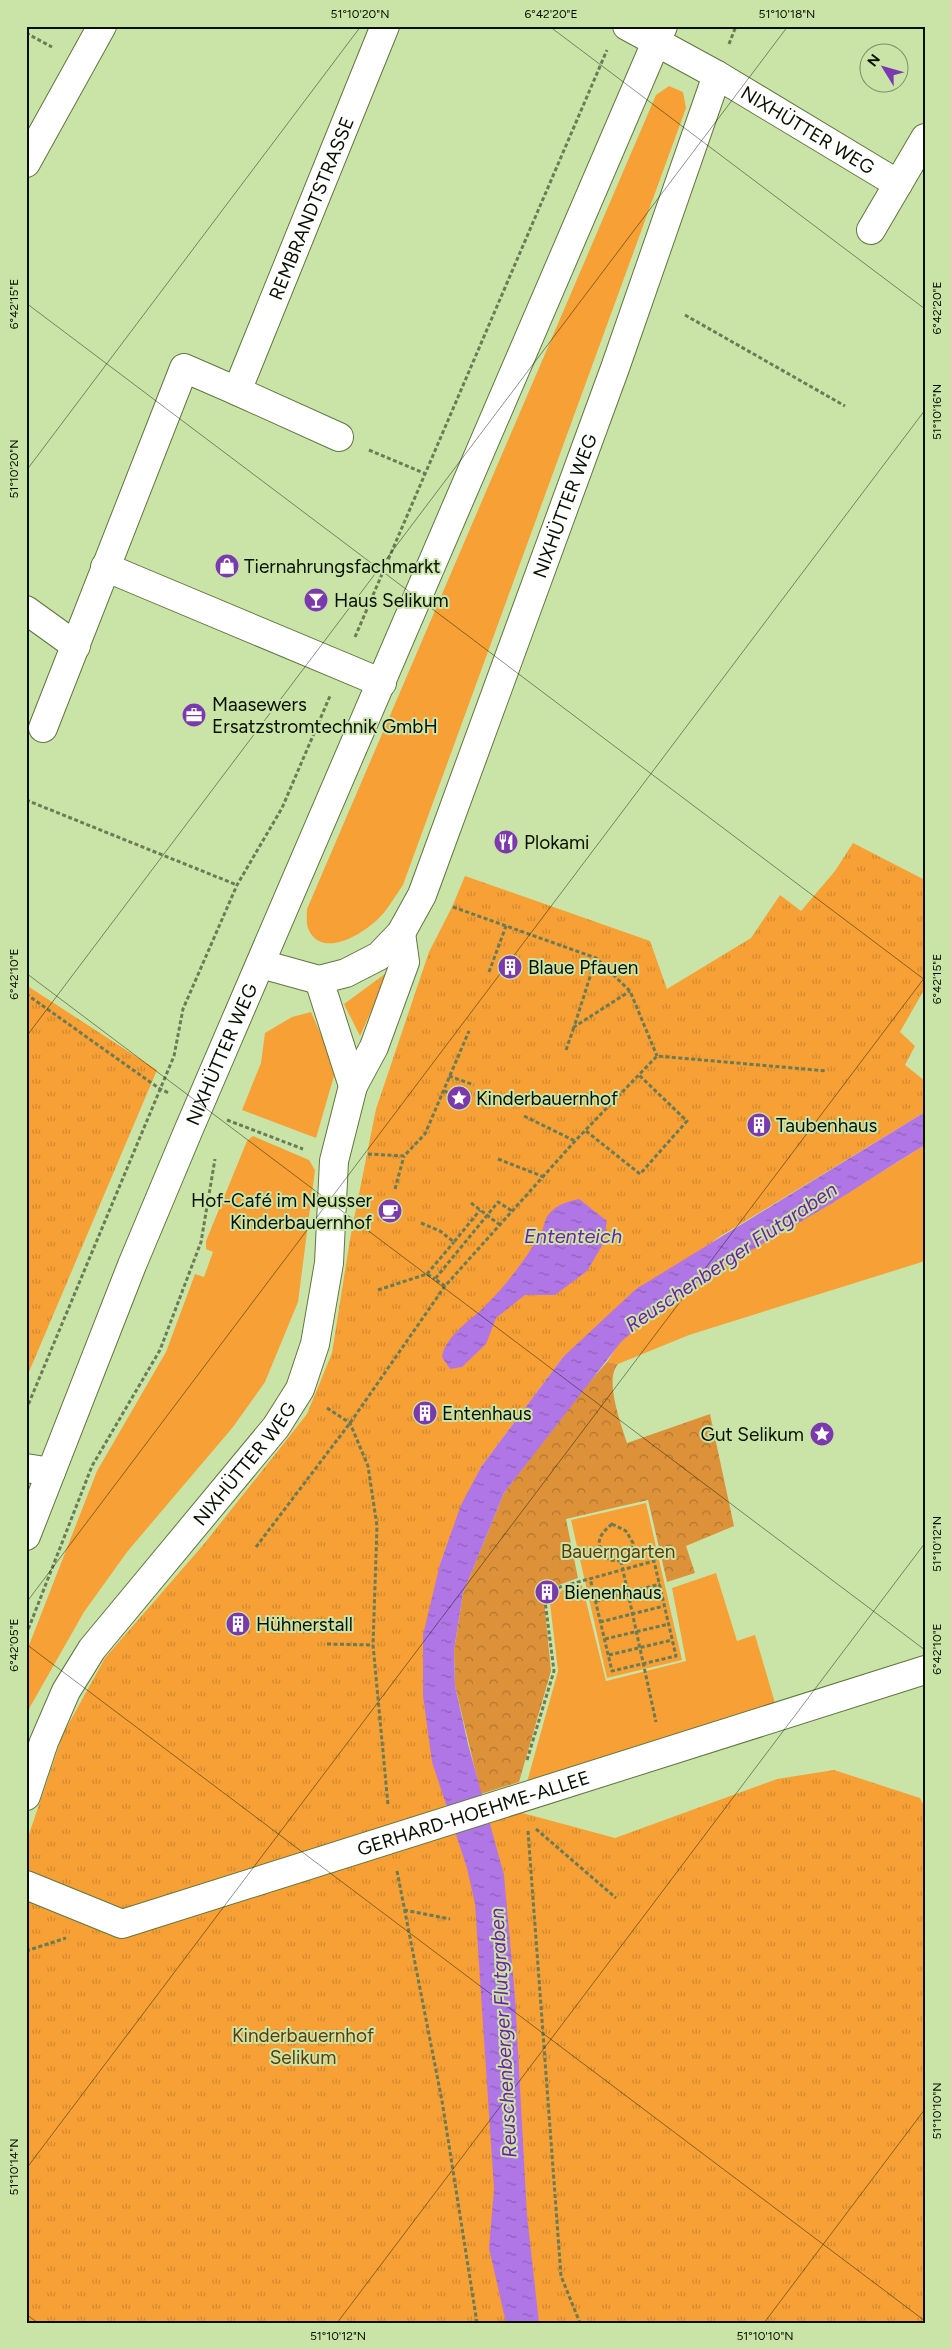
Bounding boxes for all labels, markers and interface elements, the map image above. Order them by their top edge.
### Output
text: 51°10'20"N [331,7,389,21]
text: 6°42'20"E [524,7,578,21]
text: 51°10'18"N [759,7,815,21]
north arrow [858,42,908,92]
text: N [864,51,884,70]
street label: NIXHÜTTER WEG [737,81,879,179]
street label: REMBRANDTSTRASSE [264,113,358,303]
text: 6°42'15"E [7,279,21,329]
text: 6°42'20"E [930,281,944,335]
text: 51°10'16"N [930,384,944,440]
street label: NIXHÜTTER WEG [528,430,601,581]
text: 51°10'20"N [7,440,21,498]
shop icon: Tiernahrungsfachmarkt [214,553,240,579]
place label: Tiernahrungsfachmarkt [244,555,440,578]
bar icon: Haus Selikum [303,587,329,613]
place label: Haus Selikum [334,589,449,612]
place label: Maasewers Ersatzstromtechnik GmbH [212,693,438,738]
office icon: Maasewers Ersatzstromtechnik GmbH [181,702,207,728]
restaurant icon: Plokami [493,829,519,855]
place label: Plokami [524,831,589,854]
text: 6°42'10"E [7,948,21,1000]
building icon: Blaue Pfauen [497,954,523,980]
text: 6°42'15"E [930,954,944,1004]
place label: Blaue Pfauen [528,956,638,979]
street label: NIXHÜTTER WEG [181,980,262,1128]
place icon: Kinderbauernhof [446,1085,472,1111]
place label: Kinderbauernhof [476,1087,618,1110]
building icon: Taubenhaus [746,1112,772,1138]
place label: Taubenhaus [776,1114,878,1137]
water label: Reuschenberger Flutgraben [621,1177,841,1337]
place label: Hof-Café im Neusser Kinderbauernhof [191,1189,373,1234]
cafe icon: Hof-Café im Neusser Kinderbauernhof [377,1198,403,1224]
water label: Ententeich [524,1224,622,1248]
street label: NIXHÜTTER WEG [188,1397,301,1530]
building icon: Entenhaus [412,1400,438,1426]
place label: Entenhaus [442,1402,532,1425]
place icon: Gut Selikum [809,1421,835,1447]
place label: Gut Selikum [700,1423,804,1446]
text: 51°10'12"N [930,1516,944,1572]
park label: Bauerngarten [561,1540,675,1563]
building icon: Bienenhaus [534,1579,560,1605]
place label: Bienenhaus [564,1581,662,1604]
building icon: Hühnerstall [225,1611,251,1637]
place label: Hühnerstall [256,1613,353,1636]
text: 6°42'05"E [7,1618,21,1672]
text: 6°42'10"E [930,1623,944,1675]
street label: GERHARD-HOEHME-ALLEE [354,1765,592,1860]
water label: Reuschenberger Flutgraben [484,1907,522,2159]
park label: Kinderbauernhof Selikum [232,2024,374,2069]
text: 51°10'10"N [930,2082,944,2140]
text: 51°10'14"N [7,2139,21,2195]
text: 51°10'12"N [310,2329,366,2343]
text: 51°10'10"N [736,2329,794,2343]

